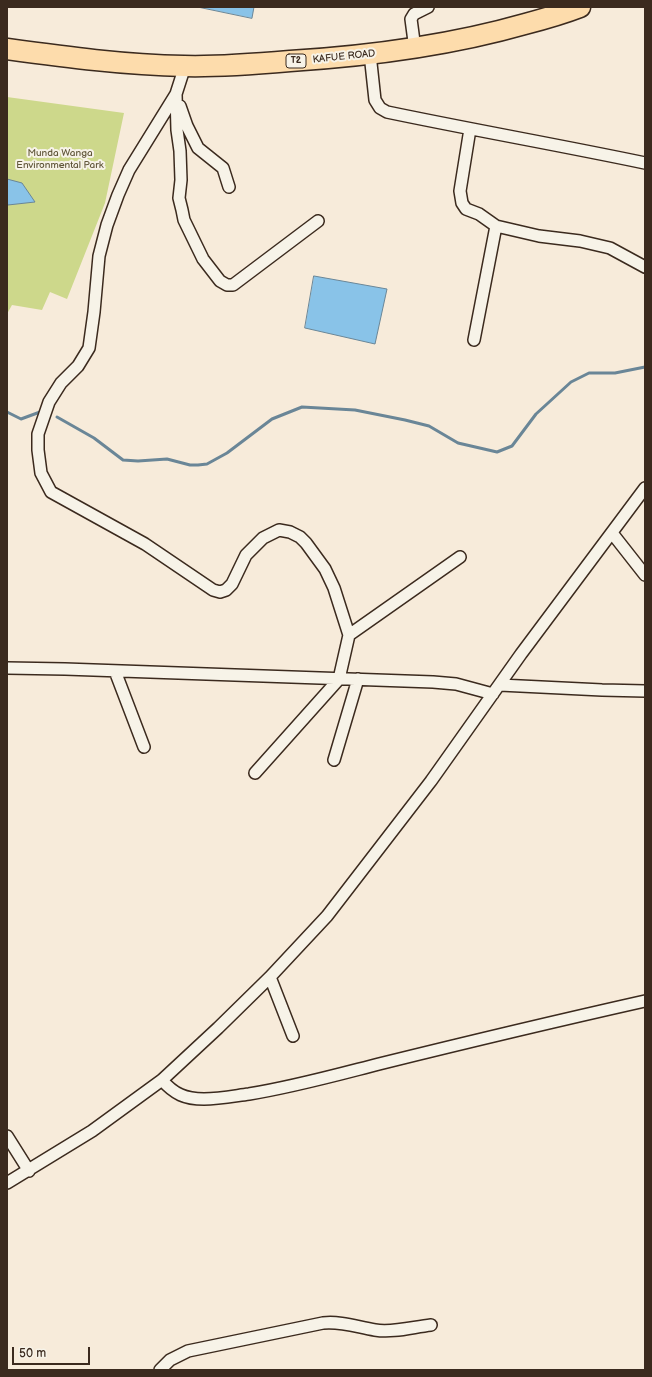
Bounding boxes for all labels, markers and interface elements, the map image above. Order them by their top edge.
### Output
street label: KAFUE ROAD [312,48,376,66]
road number: T2 [286,54,306,68]
park label: Munda Wanga Environmental Park [16,147,104,170]
scale bar [14,1339,92,1365]
text: 50 m [19,1346,46,1361]

